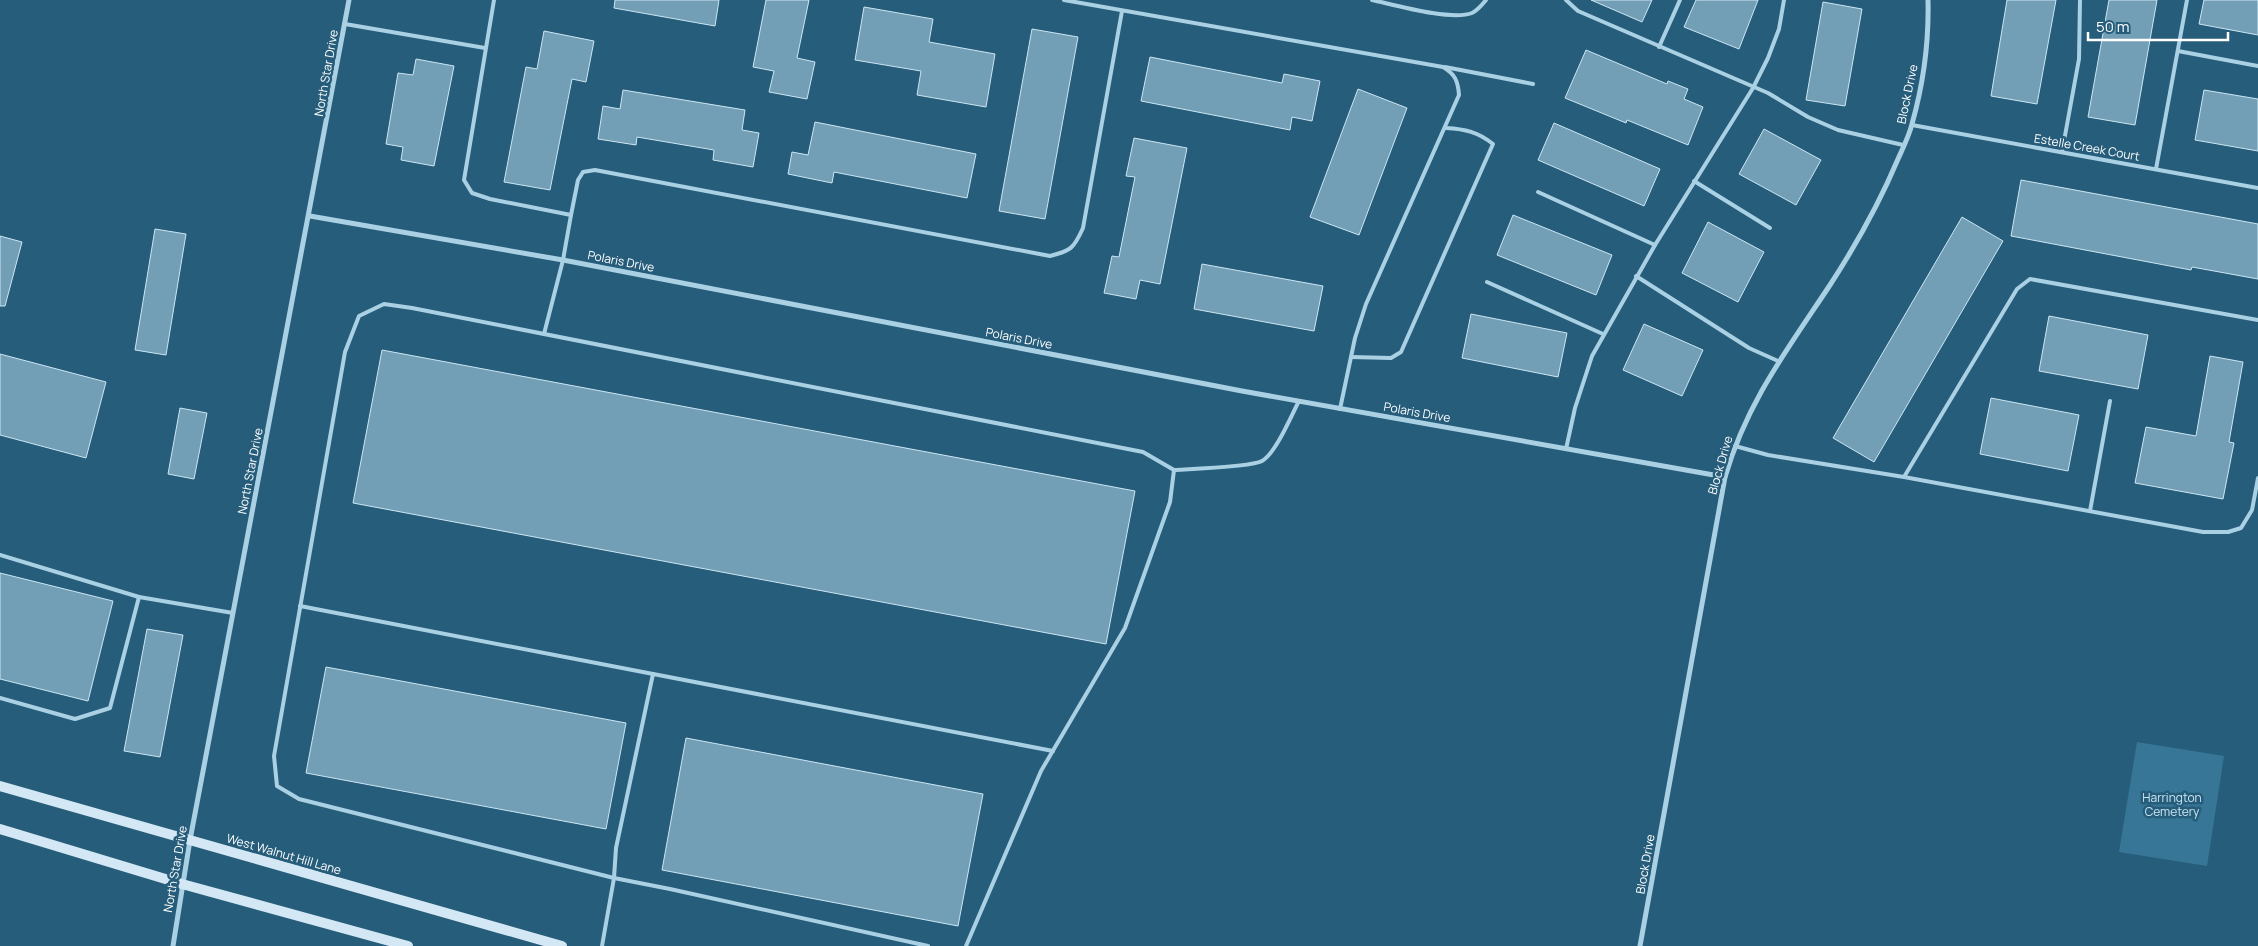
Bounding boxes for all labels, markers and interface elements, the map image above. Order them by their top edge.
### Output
scale bar [2088,10,2228,42]
text: 50 m [2096,16,2130,37]
street label: North Star Drive [310,28,342,118]
street label: Block Drive [1892,63,1922,125]
street label: Estelle Creek Court [2033,129,2141,165]
street label: Polaris Drive [586,246,656,276]
street label: Polaris Drive [984,323,1054,353]
street label: Polaris Drive [1382,398,1452,426]
street label: North Star Drive [233,426,267,516]
street label: Block Drive [1704,434,1736,496]
park label: Harrington Cemetery [2142,789,2202,820]
street label: North Star Drive [159,824,191,914]
street label: West Walnut Hill Lane [225,829,343,879]
street label: Block Drive [1631,833,1659,895]

